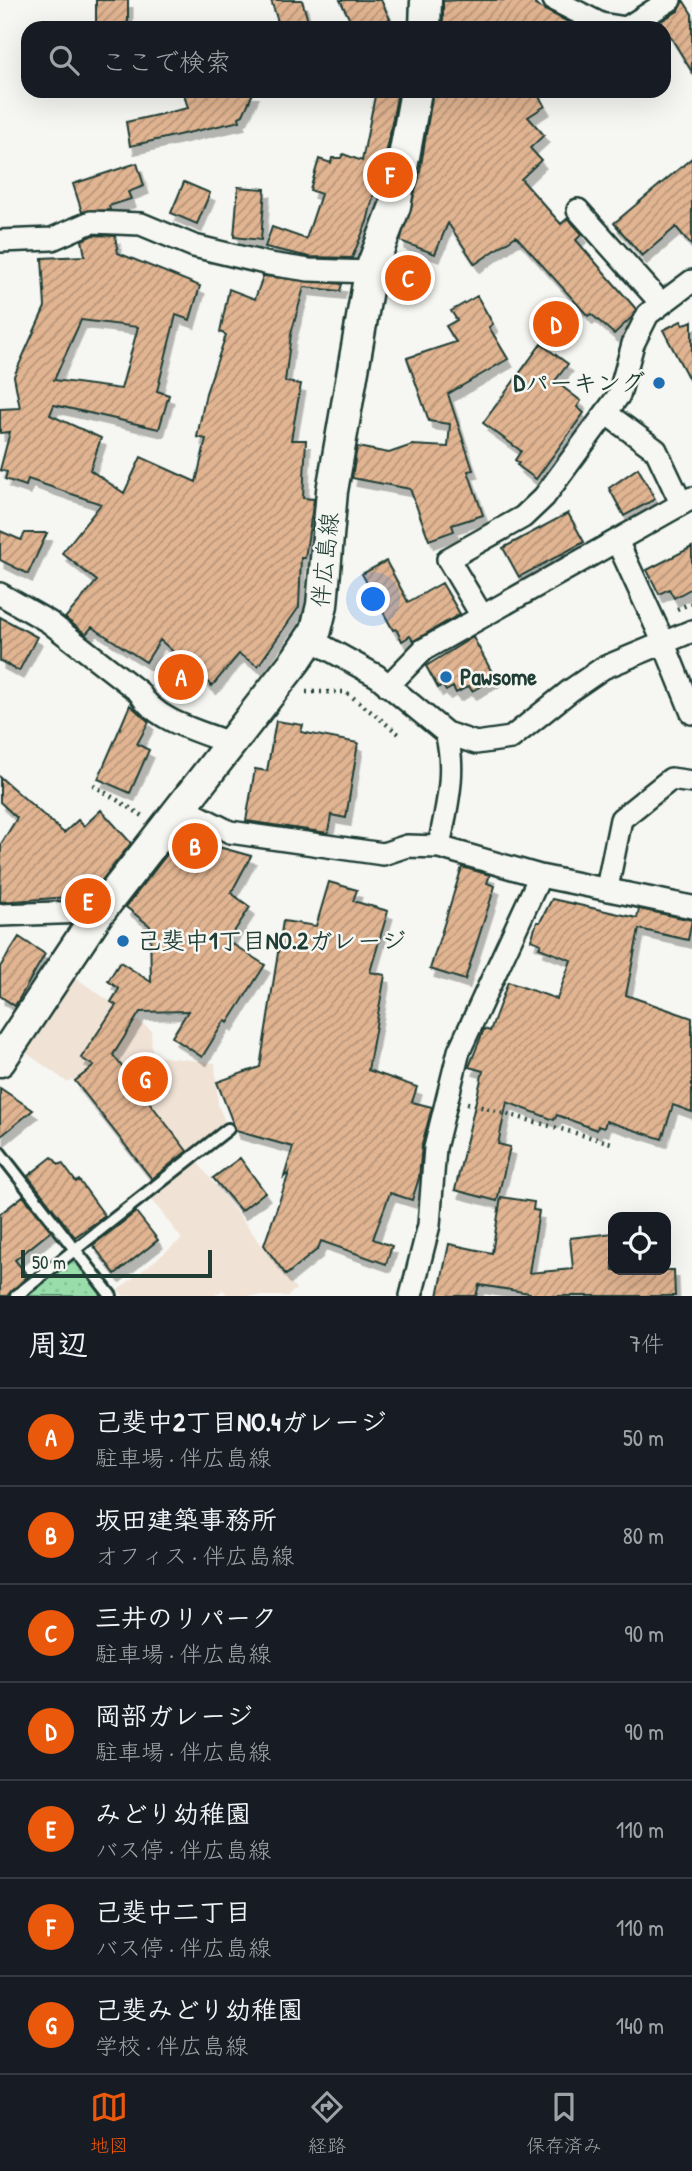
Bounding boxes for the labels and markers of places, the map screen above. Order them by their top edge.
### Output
pin: F [367,149,413,201]
pin: C [385,252,431,304]
pin: D [533,298,579,350]
place label: Dパーキング [514,366,645,398]
marker: Dパーキング [651,375,667,391]
pin: A [158,651,204,703]
place label: Pawsome [460,660,537,692]
marker: Pawsome [438,669,454,685]
pin: B [172,820,218,872]
pin: E [65,875,111,927]
place label: 己斐中1丁目NO.2ガレージ [137,924,406,956]
marker: 己斐中1丁目NO.2ガレージ [115,933,131,949]
pin: G [122,1053,168,1105]

